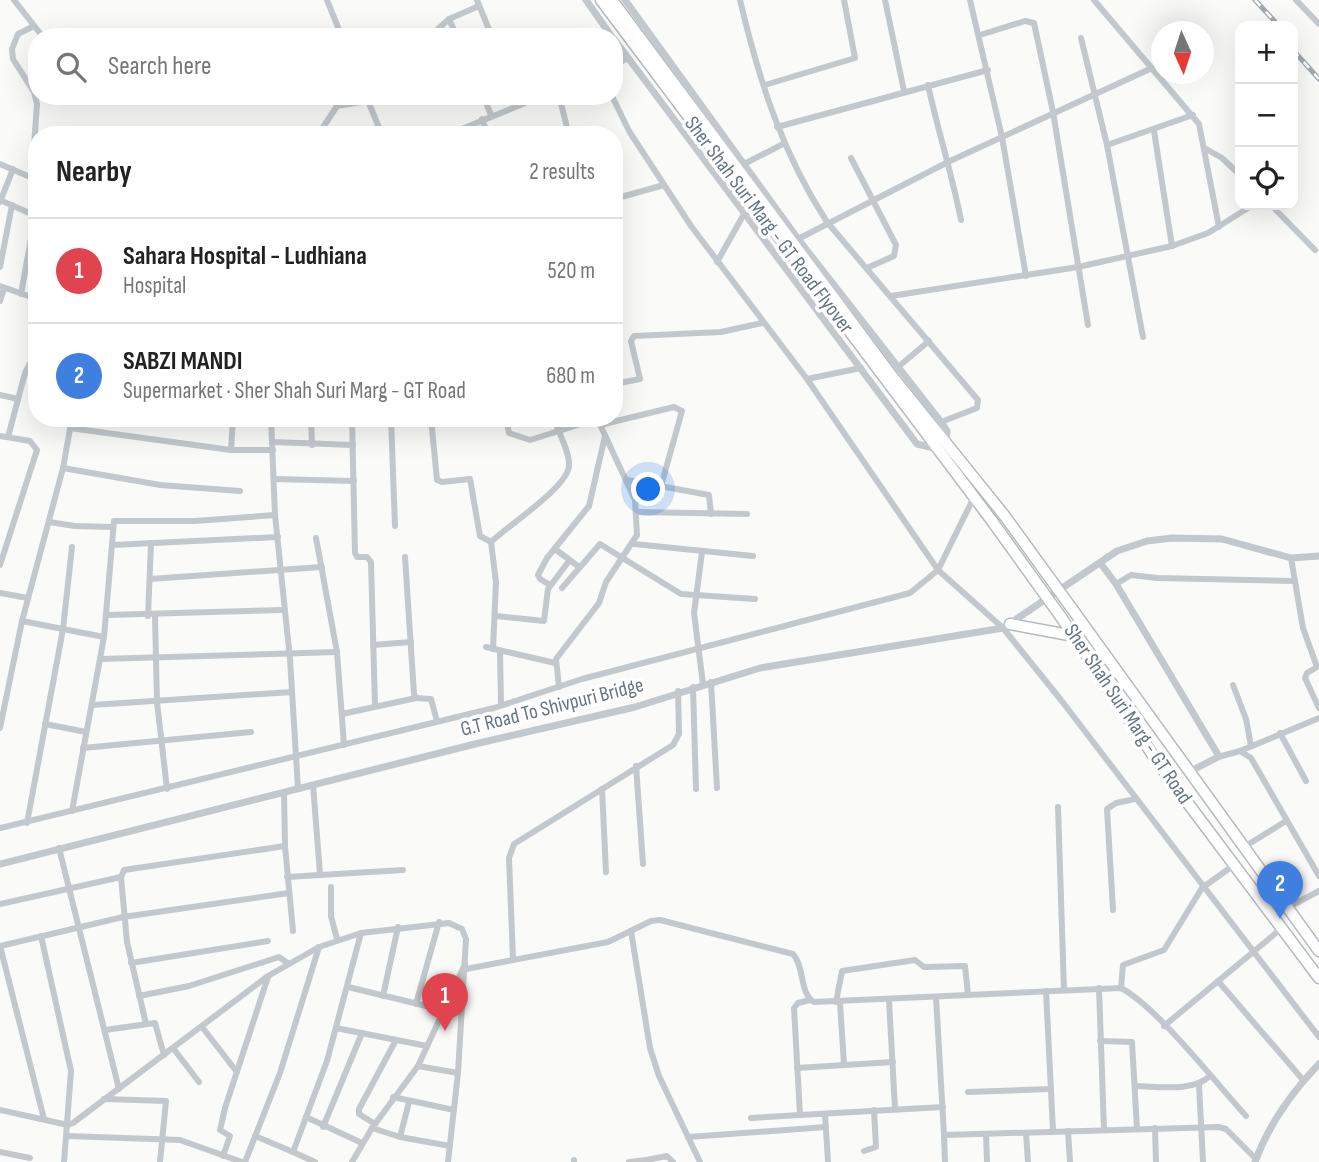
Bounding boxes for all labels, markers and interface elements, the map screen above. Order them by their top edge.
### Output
north arrow [1151,21,1214,84]
map controls [1235,21,1298,210]
button: + [1235,21,1298,84]
search box [28,28,623,105]
icon: search [52,48,90,86]
text: Search here [108,51,211,82]
button: − [1235,84,1298,147]
street label: Sher Shah Suri Marg - GT Road Flyover [679,112,859,338]
button: locate [1235,147,1298,210]
text: Nearby [56,154,132,190]
text: 2 results [529,158,595,186]
text: Sahara Hospital - Ludhiana [123,241,367,272]
text: 1 [74,257,84,285]
text: 520 m [548,257,595,285]
text: Hospital [123,272,186,300]
text: SABZI MANDI [123,346,243,377]
text: 2 [74,362,84,390]
text: 680 m [546,362,595,390]
text: Supermarket · Sher Shah Suri Marg - GT Road [123,377,466,405]
your location [631,472,665,506]
street label: Sher Shah Suri Marg - GT Road [1059,619,1197,809]
street label: G.T Road To Shivpuri Bridge [458,672,646,742]
pin: 2 [1257,861,1303,919]
pin: 1 [422,973,468,1031]

